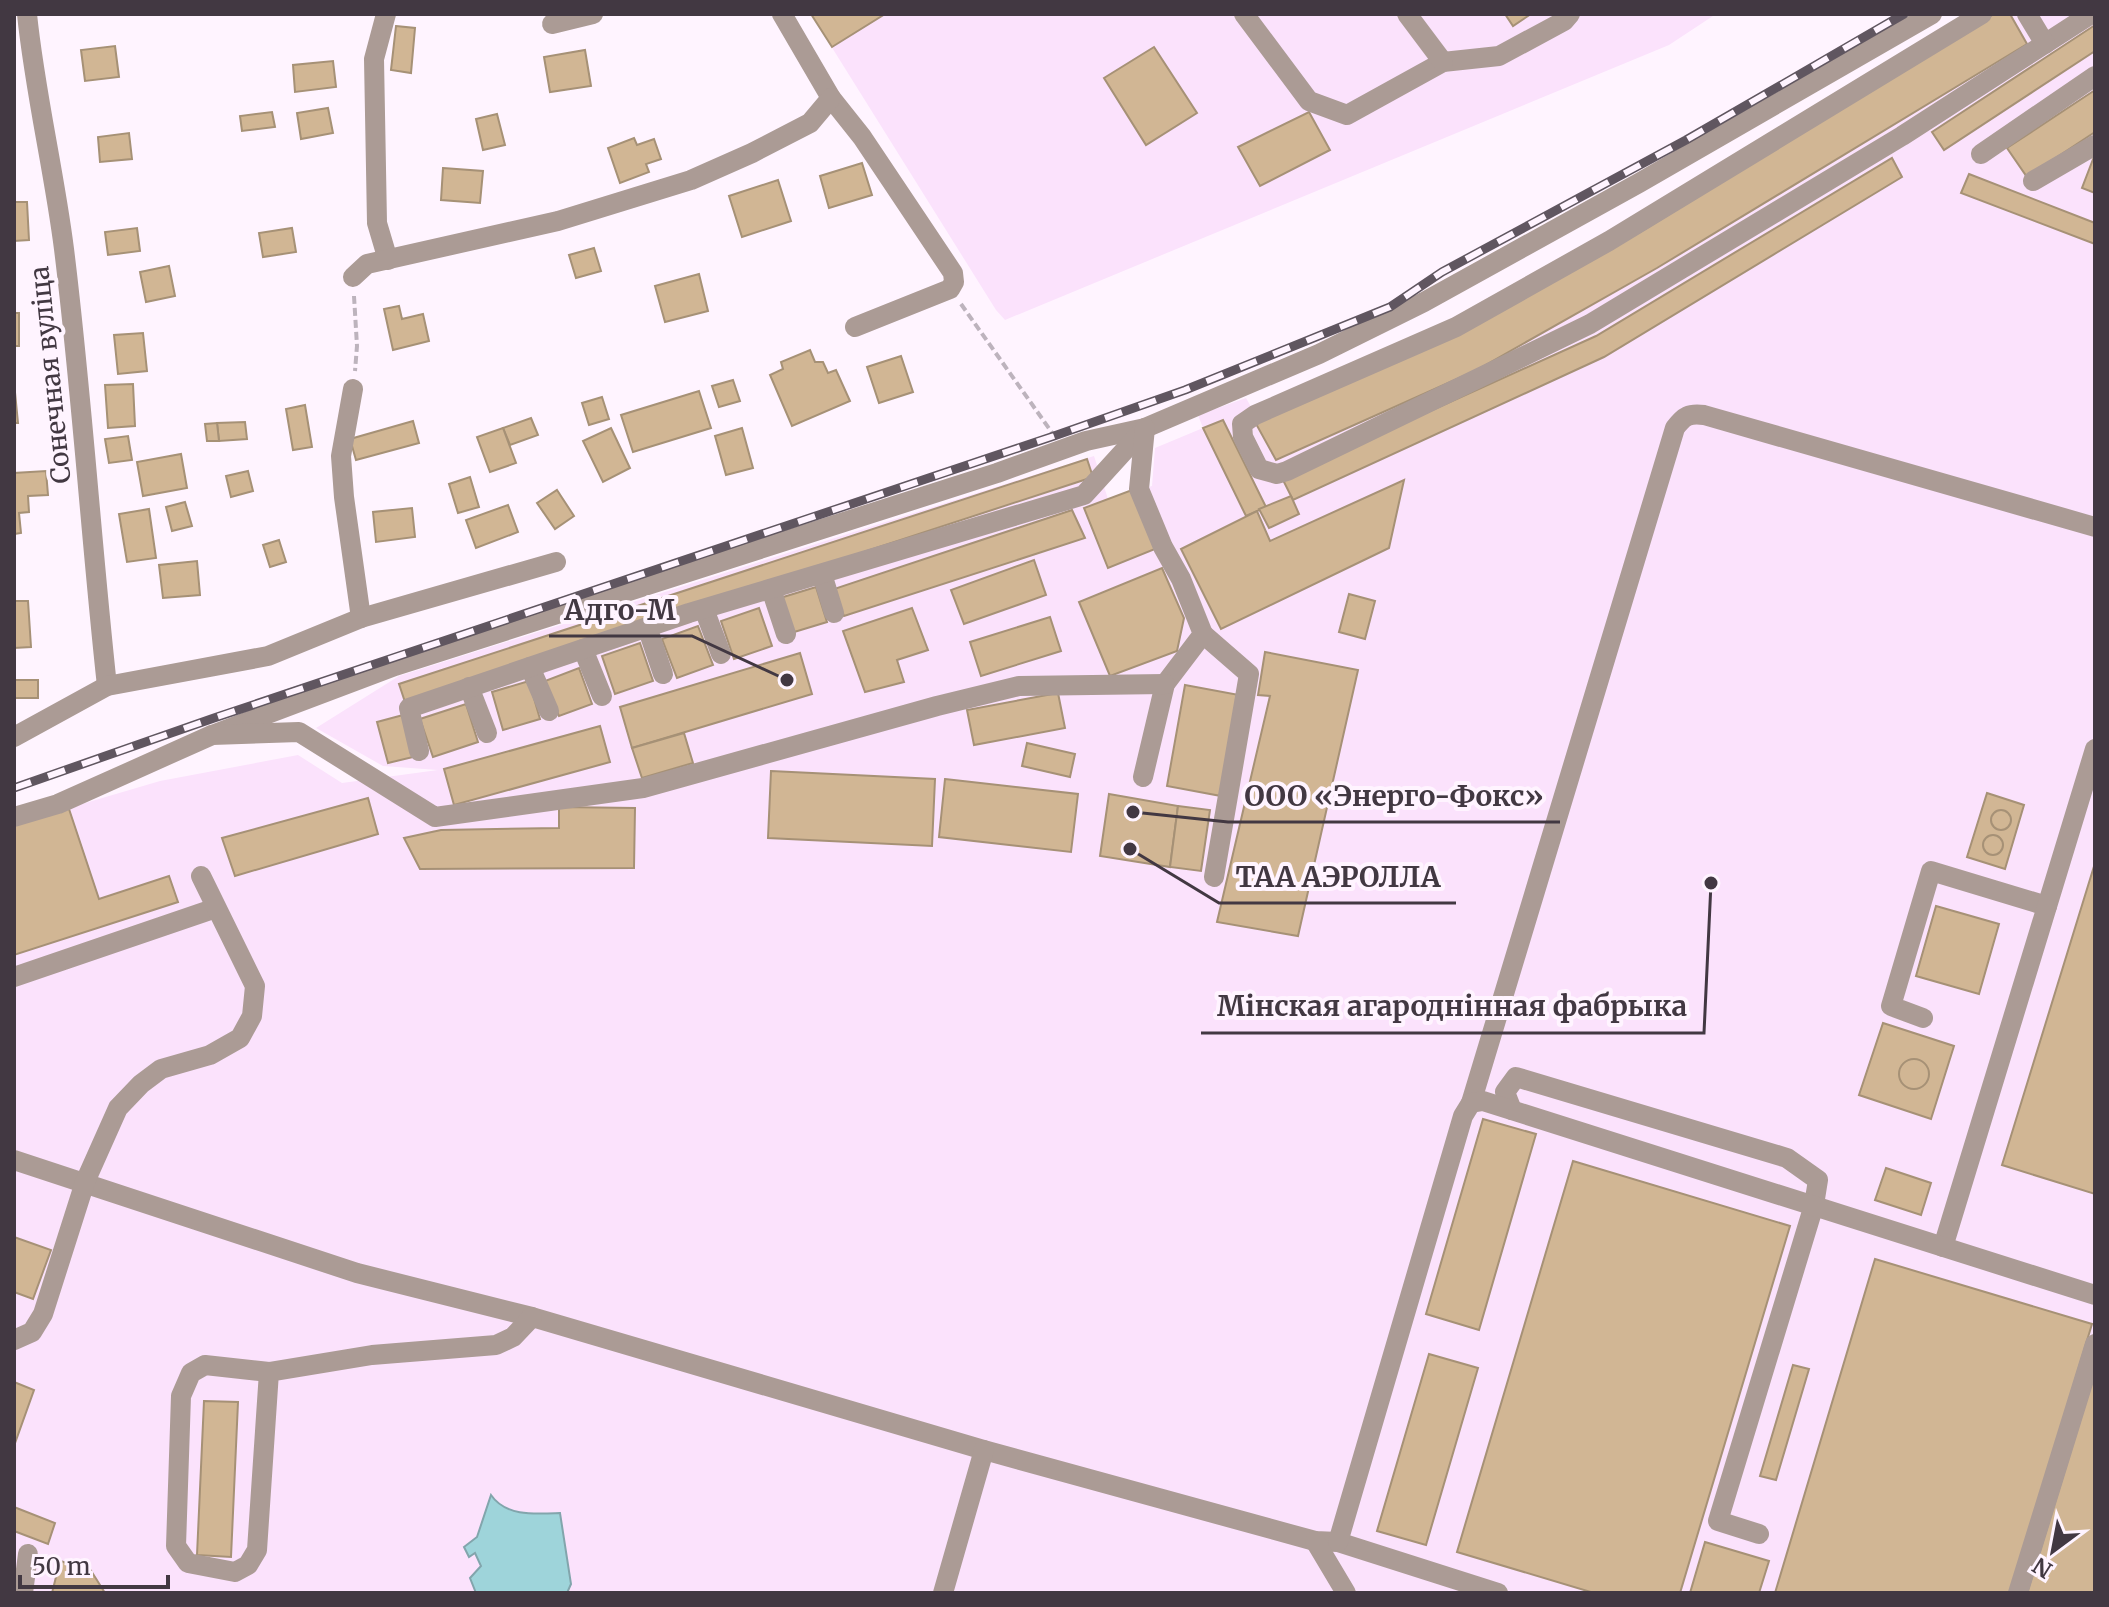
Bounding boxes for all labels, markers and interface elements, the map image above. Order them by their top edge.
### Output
street label: Сонечная вуліца [22,265,78,485]
callout: Адго-М [549,584,692,636]
text: Адго-М [563,592,676,628]
callout: ООО «Энерго-Фокс» [1228,770,1560,822]
text: ООО «Энерго-Фокс» [1244,778,1544,814]
callout: ТАА АЭРОЛЛА [1219,851,1456,903]
text: ТАА АЭРОЛЛА [1235,859,1442,895]
callout: Мінская агароднінная фабрыка [1201,981,1704,1033]
text: Мінская агароднінная фабрыка [1217,988,1687,1024]
north arrow [2013,1511,2093,1591]
scale bar [20,1539,168,1589]
text: 50 m [32,1551,91,1582]
text: N [2027,1551,2057,1584]

